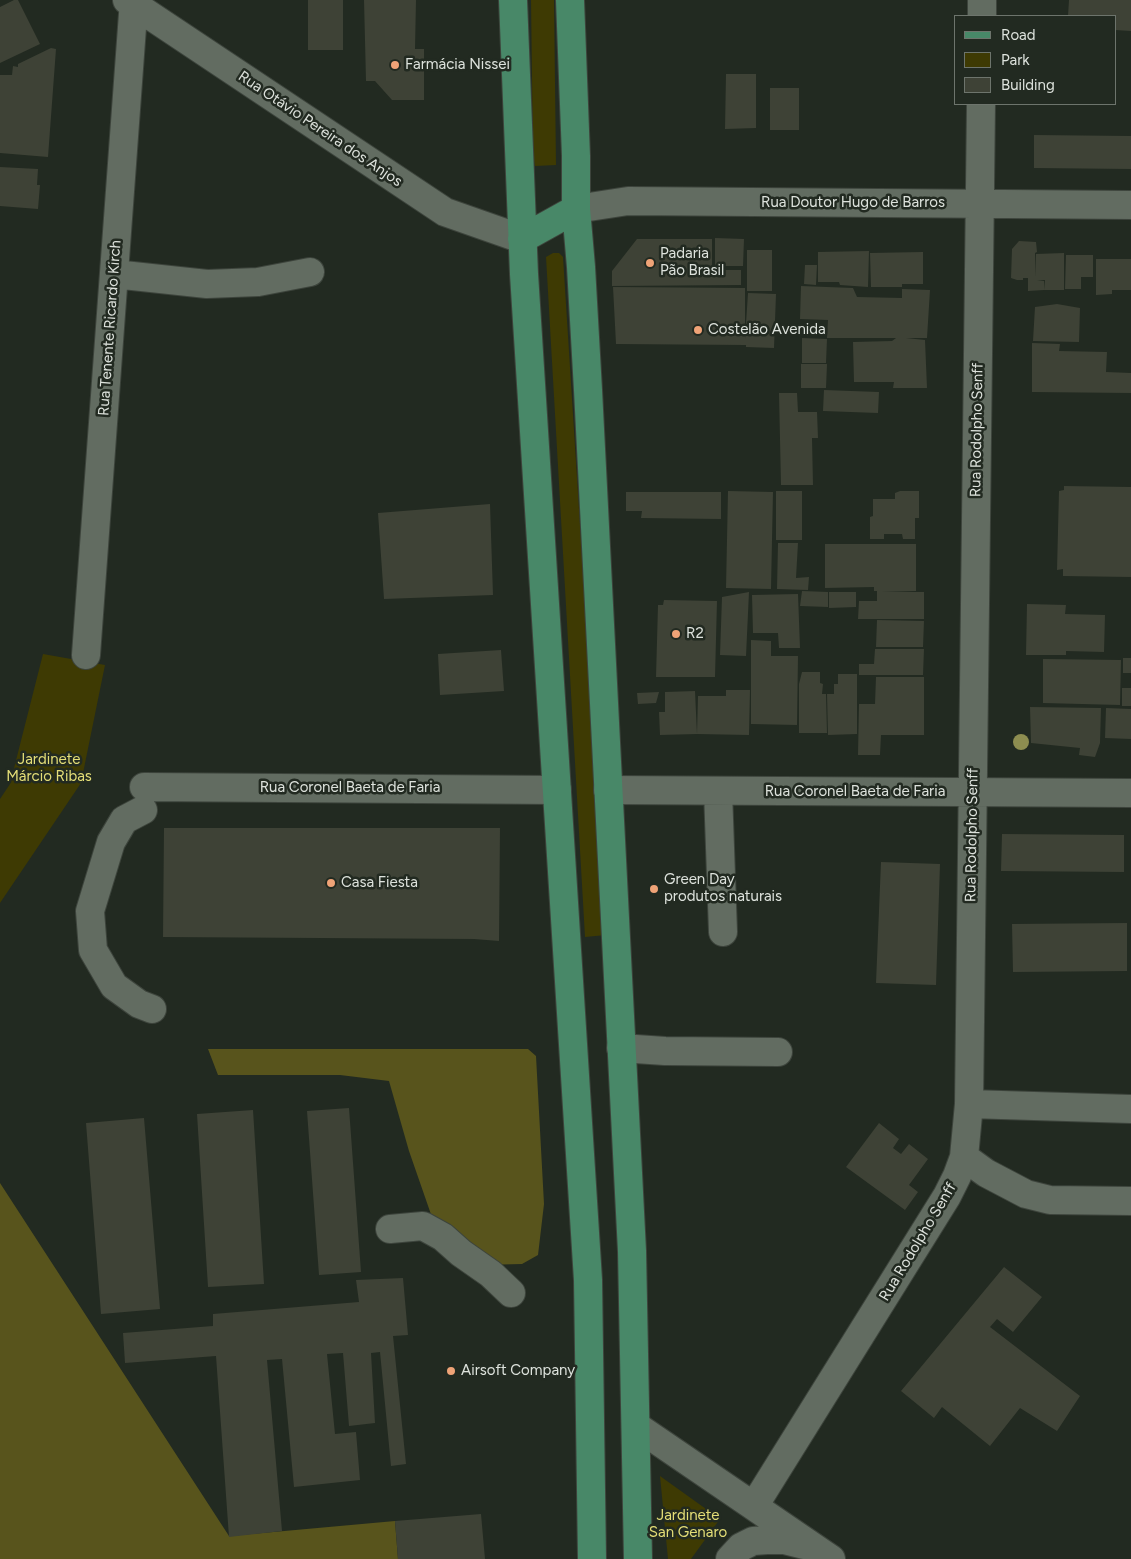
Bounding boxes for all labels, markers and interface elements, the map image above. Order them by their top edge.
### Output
legend [954,15,1116,105]
text: Road [1001,26,1036,44]
text: Park [1001,51,1030,69]
place label: Farmácia Nissei [405,56,510,74]
marker: Farmácia Nissei [389,59,401,71]
street label: Rua Otávio Pereira dos Anjos [235,67,405,191]
text: Building [1001,76,1055,94]
street label: Rua Doutor Hugo de Barros [761,194,945,212]
street label: Rua Tenente Ricardo Kirch [95,239,125,417]
place label: Padaria Pão Brasil [660,245,724,280]
marker: Padaria Pão Brasil [644,257,656,269]
place label: Costelão Avenida [708,321,826,339]
marker: Costelão Avenida [692,324,704,336]
street label: Rua Rodolpho Senff [967,363,987,497]
place label: R2 [686,625,704,643]
marker: R2 [670,628,682,640]
park label: Jardinete Márcio Ribas [6,751,92,786]
street label: Rua Rodolpho Senff [962,768,982,902]
street label: Rua Coronel Baeta de Faria [260,779,440,797]
street label: Rua Coronel Baeta de Faria [765,783,945,801]
place label: Green Day produtos naturais [664,871,782,906]
place label: Casa Fiesta [341,874,418,892]
marker: Casa Fiesta [325,877,337,889]
marker: Green Day produtos naturais [648,883,660,895]
street label: Rua Rodolpho Senff [876,1180,960,1304]
place label: Airsoft Company [461,1362,575,1380]
marker: Airsoft Company [445,1365,457,1377]
park label: Jardinete San Genaro [649,1507,727,1542]

